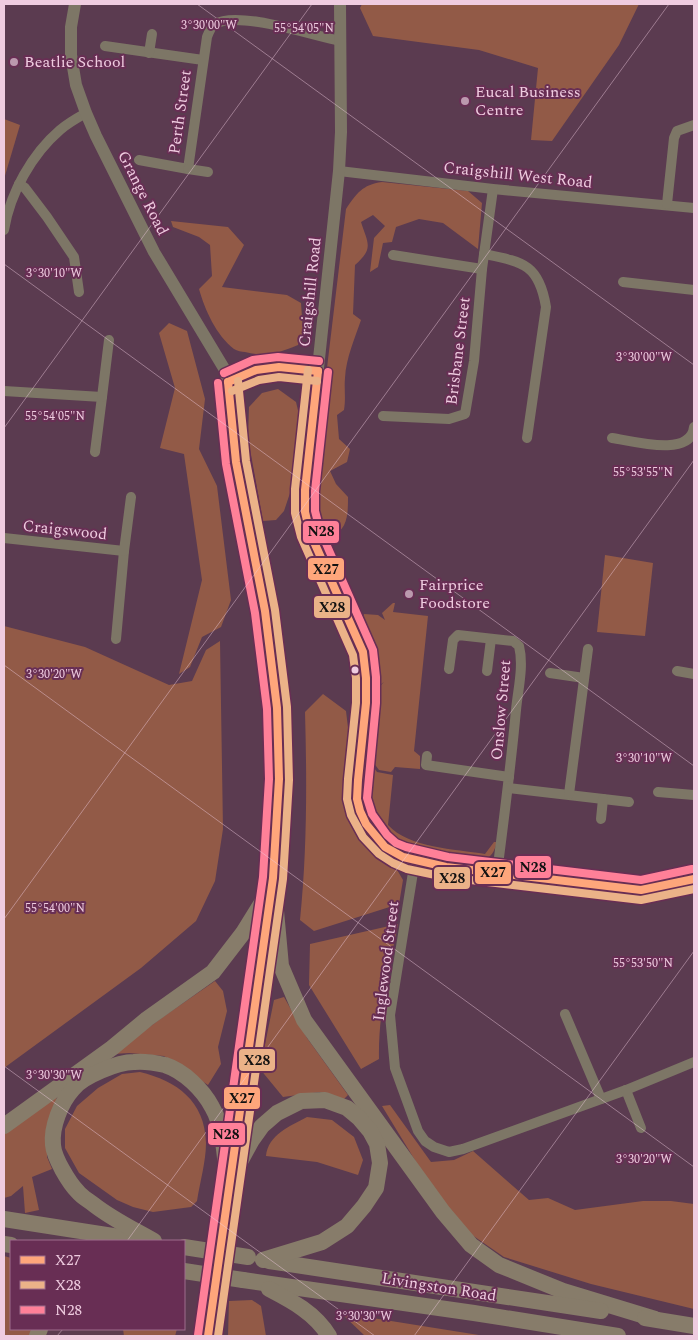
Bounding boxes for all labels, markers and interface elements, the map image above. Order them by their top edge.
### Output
text: 3°30'00"W [181,16,237,35]
text: 55°54'05"N [274,19,334,38]
place label: Beatlie School [24,50,125,74]
marker: Beatlie School [8,56,20,68]
street label: Perth Street [162,68,198,156]
place label: Eucal Business Centre [475,80,581,122]
marker: Eucal Business Centre [459,95,471,107]
street label: Grange Road [111,146,175,240]
street label: Craigshill West Road [442,155,594,195]
street label: Craigshill Road [292,236,328,348]
text: 3°30'10"W [26,264,82,283]
street label: Brisbane Street [439,295,477,406]
text: 3°30'00"W [616,348,672,367]
text: 55°54'05"N [25,407,85,426]
text: 55°53'55"N [613,463,673,482]
street label: Craigswood [22,514,109,546]
line badge: N28 [302,520,340,544]
text: N28 [307,521,335,542]
line badge: X27 [307,557,345,581]
text: X27 [313,559,339,580]
place label: Fairprice Foodstore [419,573,490,615]
marker: Fairprice Foodstore [403,588,415,600]
line badge: X28 [313,595,351,619]
text: X28 [319,597,345,618]
street label: Onslow Street [485,659,517,761]
text: 3°30'20"W [26,665,82,684]
unlabelled marker [350,665,360,675]
text: 3°30'10"W [616,749,672,768]
line badge: N28 [514,855,552,879]
text: N28 [519,857,547,878]
line badge: X27 [474,861,512,885]
text: X27 [480,862,506,883]
line badge: X28 [433,866,471,890]
text: X28 [439,868,465,889]
text: 55°54'00"N [25,899,85,918]
street label: Inglewood Street [367,899,405,1022]
text: 55°53'50"N [613,954,673,973]
line badge: X28 [238,1048,276,1072]
text: X28 [244,1050,270,1071]
text: 3°30'30"W [26,1066,82,1085]
line badge: X27 [223,1086,261,1110]
text: X27 [229,1088,255,1109]
line badge: N28 [207,1122,246,1146]
text: N28 [212,1124,240,1145]
text: 3°30'20"W [616,1150,672,1169]
legend [10,1240,185,1330]
text: X27 [55,1249,81,1272]
street label: Livingston Road [380,1266,498,1308]
text: X28 [55,1274,81,1297]
text: N28 [55,1299,82,1322]
text: 3°30'30"W [336,1307,392,1326]

